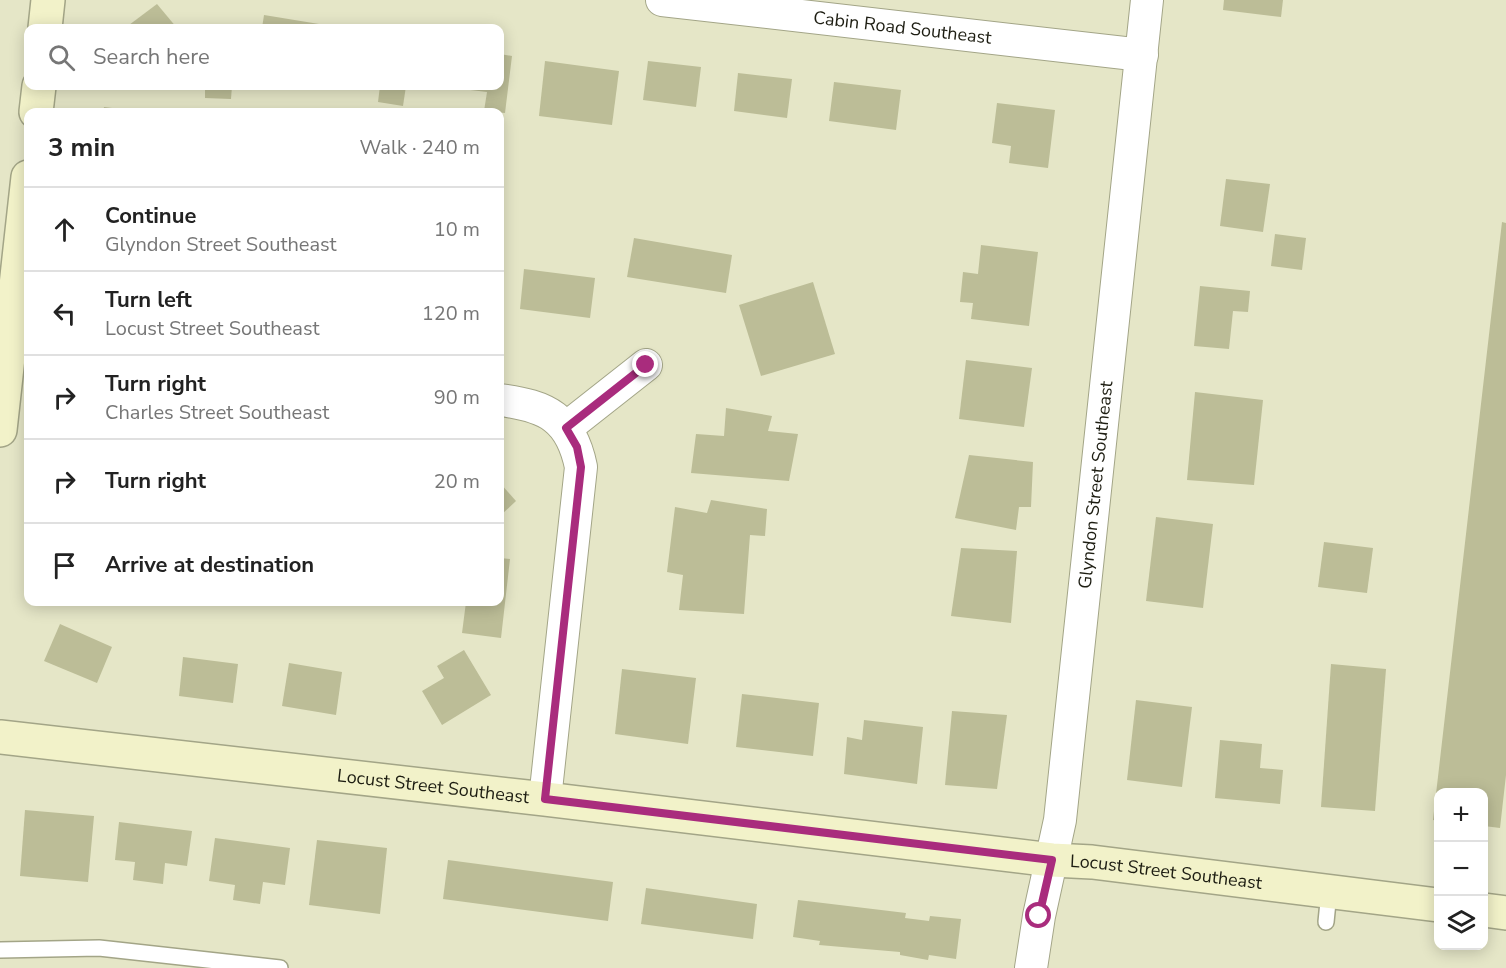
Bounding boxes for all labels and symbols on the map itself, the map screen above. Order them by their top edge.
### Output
street label: Cabin Road Southeast [812,5,994,50]
route end [632,351,658,377]
street label: Glyndon Street Southeast [1073,379,1119,590]
street label: Locust Street Southeast [336,763,531,809]
street label: Locust Street Southeast [1070,849,1264,895]
route start [1025,902,1051,928]

